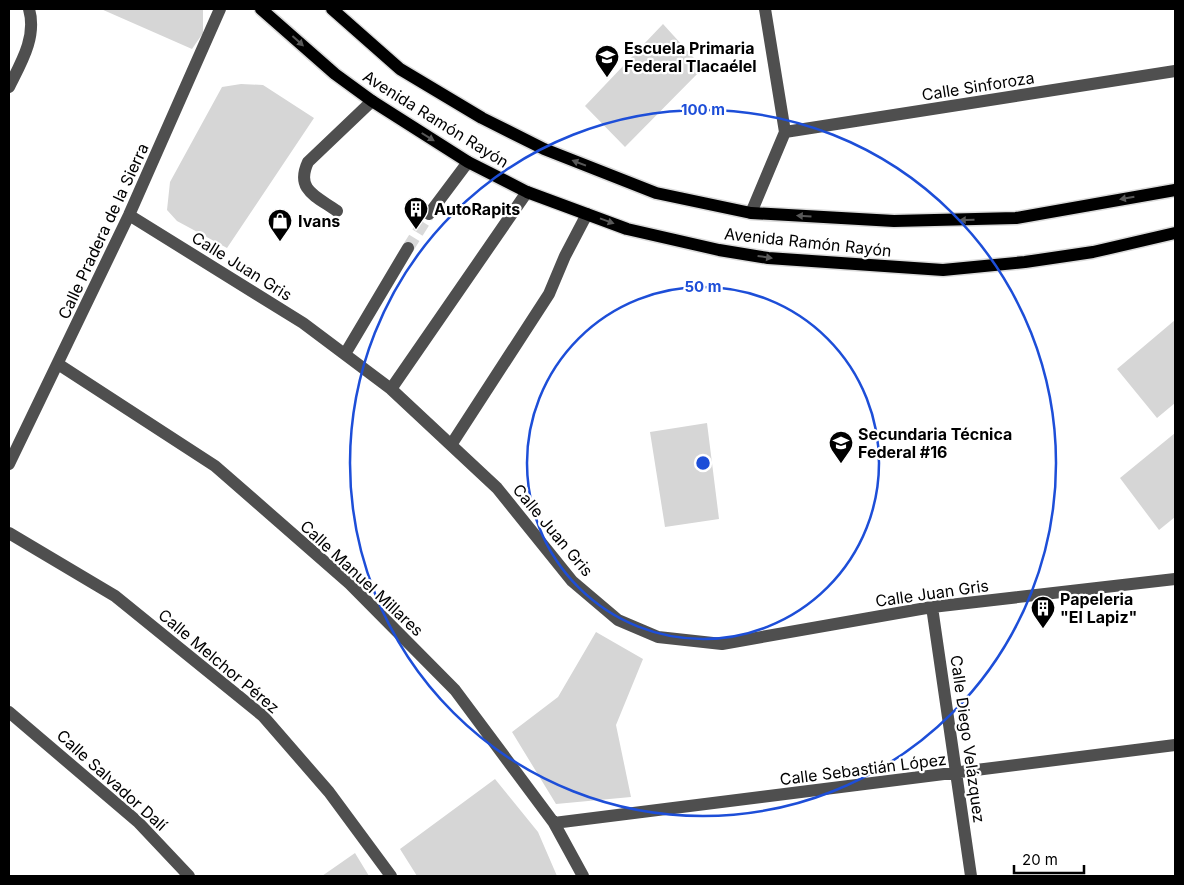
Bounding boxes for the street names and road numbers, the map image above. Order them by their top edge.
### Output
street label: Avenida Ramón Rayón [359,66,513,172]
street label: Calle Sinforoza [920,67,1036,105]
street label: Calle Pradera de la Sierra [53,140,153,322]
street label: Avenida Ramón Rayón [723,223,893,261]
street label: Calle Juan Gris [188,227,296,305]
street label: Calle Juan Gris [509,480,597,580]
street label: Calle Manuel Millares [296,516,428,640]
street label: Calle Juan Gris [874,575,990,611]
street label: Calle Melchor Pérez [154,605,284,717]
street label: Calle Diego Velázquez [946,654,990,824]
street label: Calle Salvador Dalí [53,725,171,835]
street label: Calle Sebastián López [779,749,947,789]

